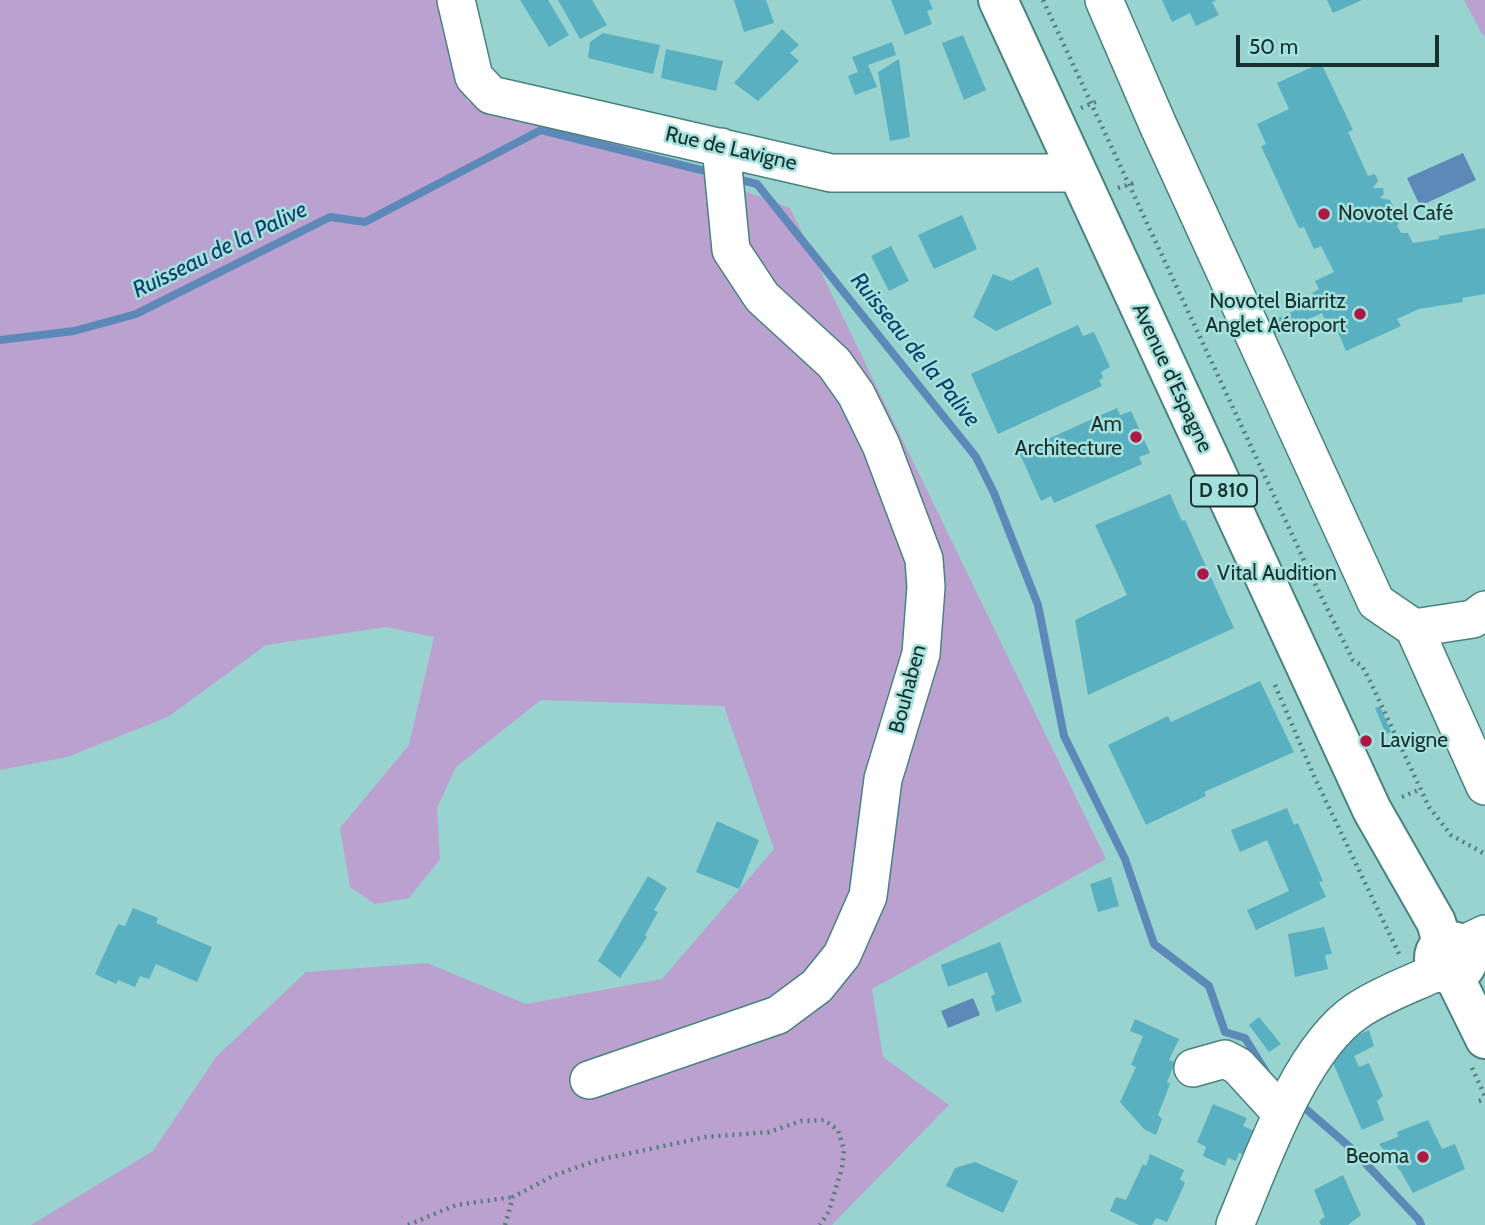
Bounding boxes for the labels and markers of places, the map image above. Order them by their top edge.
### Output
place label: Novotel Café [1338,201,1453,227]
marker: Novotel Café [1316,206,1332,222]
place label: Novotel Biarritz Anglet Aéroport [1205,289,1346,339]
marker: Novotel Biarritz Anglet Aéroport [1352,306,1368,322]
place label: Am Architecture [1015,412,1122,462]
marker: Am Architecture [1128,429,1144,445]
place label: Vital Audition [1217,561,1337,587]
marker: Vital Audition [1195,566,1211,582]
place label: Lavigne [1380,728,1448,754]
marker: Lavigne [1358,733,1374,749]
place label: Beoma [1346,1144,1409,1170]
marker: Beoma [1415,1149,1431,1165]

